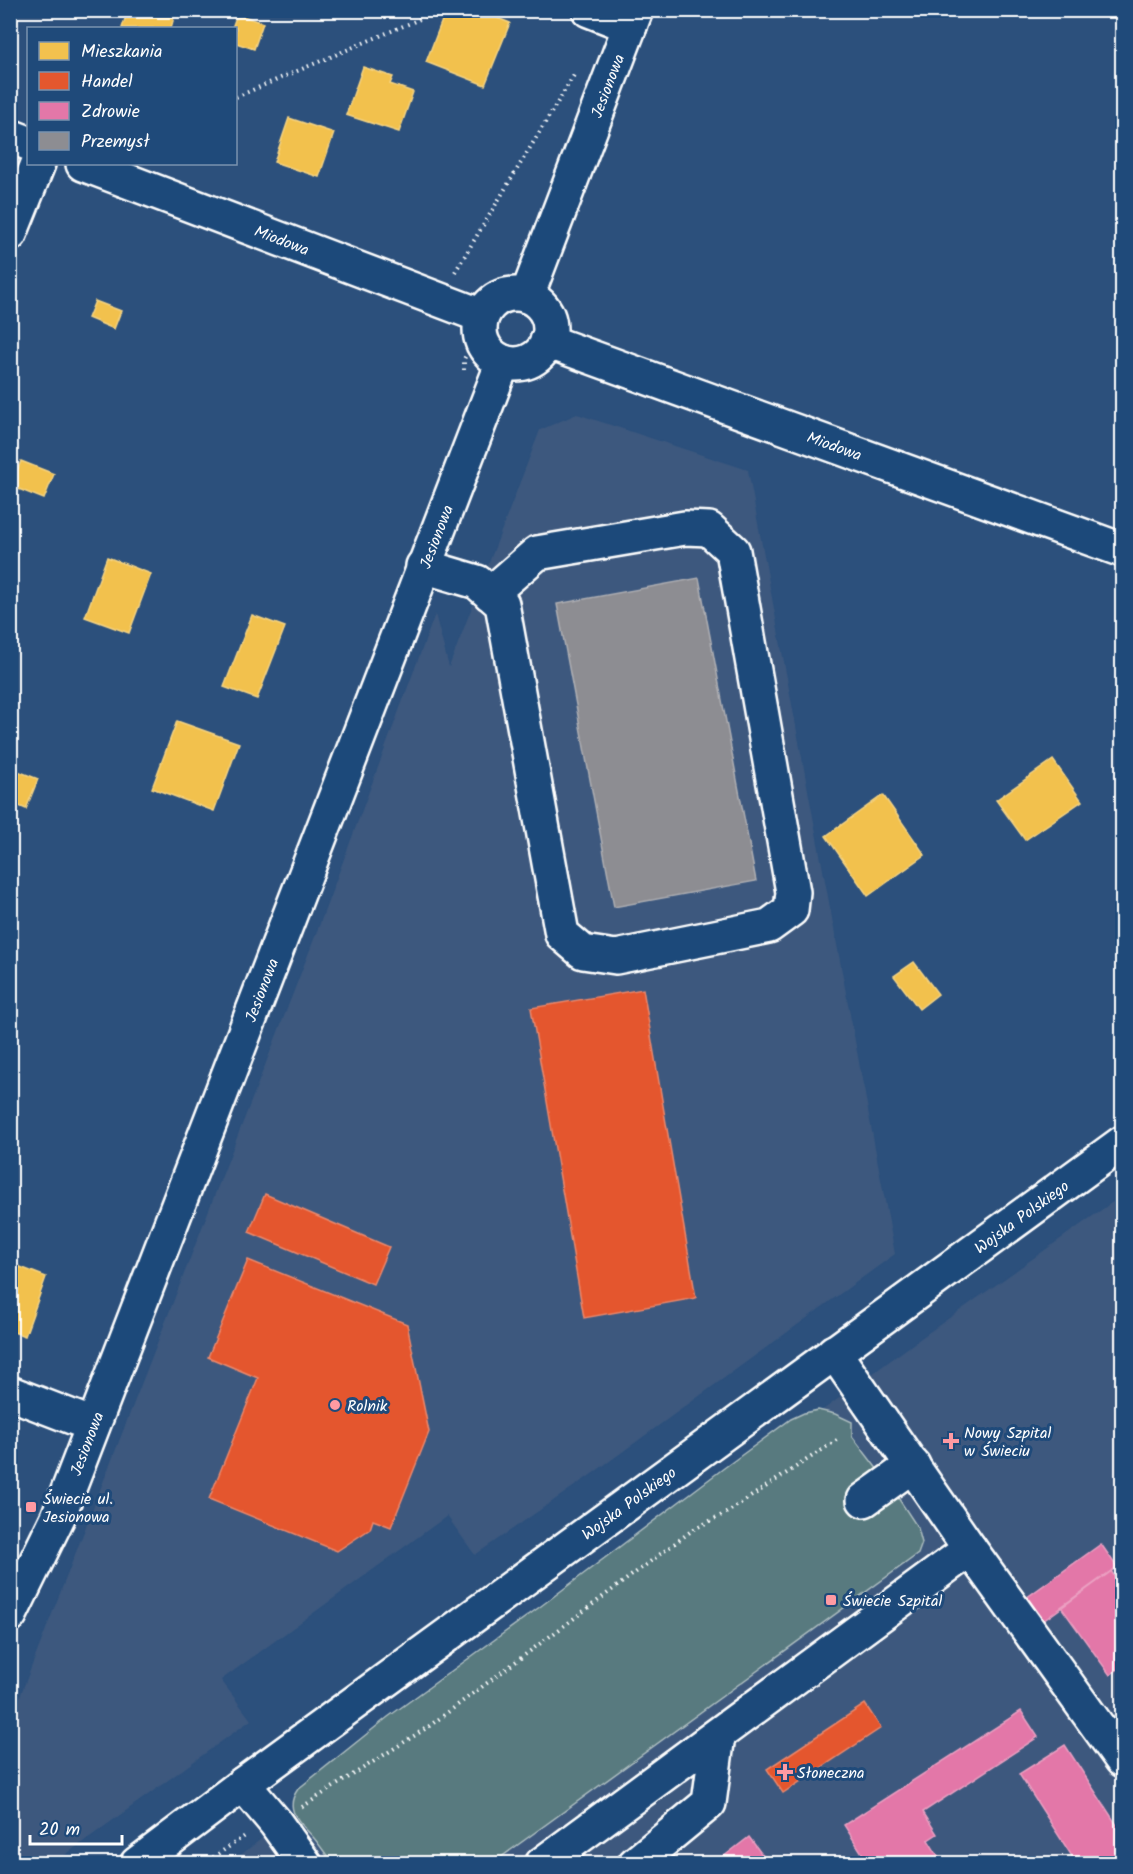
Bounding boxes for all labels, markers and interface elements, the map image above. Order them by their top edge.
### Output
legend [27,27,237,165]
text: Mieszkania [81,38,162,67]
street label: Jesionowa [585,51,632,122]
text: Handel [81,68,133,97]
text: Zdrowie [81,98,140,127]
text: Przemysł [81,128,150,157]
street label: Miodowa [250,219,313,263]
street label: Miodowa [803,425,865,468]
street label: Jesionowa [414,501,461,573]
street label: Jesionowa [239,955,286,1026]
street label: Wojska Polskiego [969,1175,1075,1261]
place label: Rolnik [347,1394,388,1419]
marker: Rolnik [328,1398,342,1412]
street label: Jesionowa [64,1408,111,1480]
place label: Nowy Szpital w Świeciu [964,1421,1051,1464]
marker: Nowy Szpital w Świeciu [942,1432,960,1450]
street label: Wojska Polskiego [577,1461,682,1547]
place label: Świecie ul. Jesionowa [43,1487,113,1530]
marker: Świecie ul. Jesionowa [24,1500,38,1514]
place label: Świecie Szpital [843,1589,942,1614]
marker: Świecie Szpital [824,1593,838,1607]
place label: Słoneczna [797,1761,864,1786]
marker: Słoneczna [778,1765,792,1779]
scale bar [30,1808,122,1846]
text: 20 m [39,1816,80,1845]

